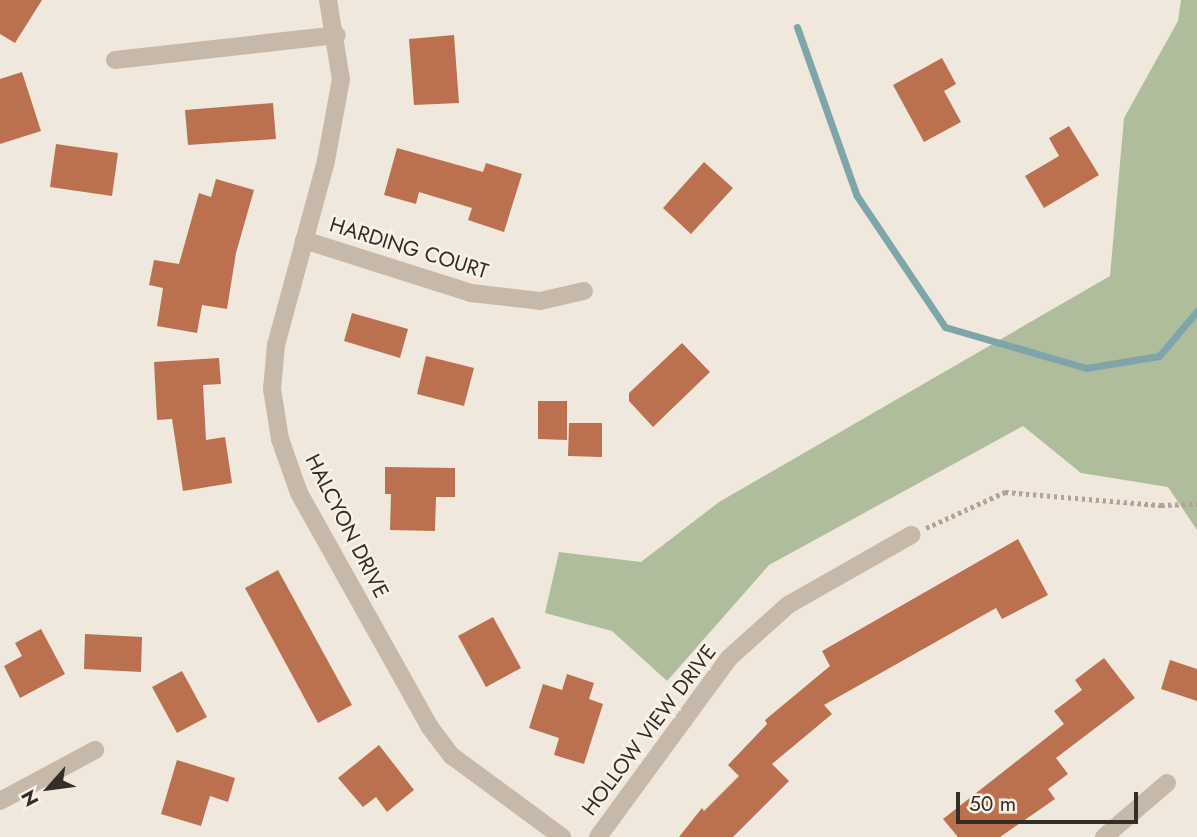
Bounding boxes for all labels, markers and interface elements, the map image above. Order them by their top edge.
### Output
street label: HARDING COURT [327,212,491,284]
street label: HALCYON DRIVE [300,450,394,602]
street label: HOLLOW VIEW DRIVE [577,640,721,820]
north arrow [14,753,84,823]
scale bar [959,778,1141,822]
text: N [15,785,45,811]
text: 50 m [969,789,1016,819]

